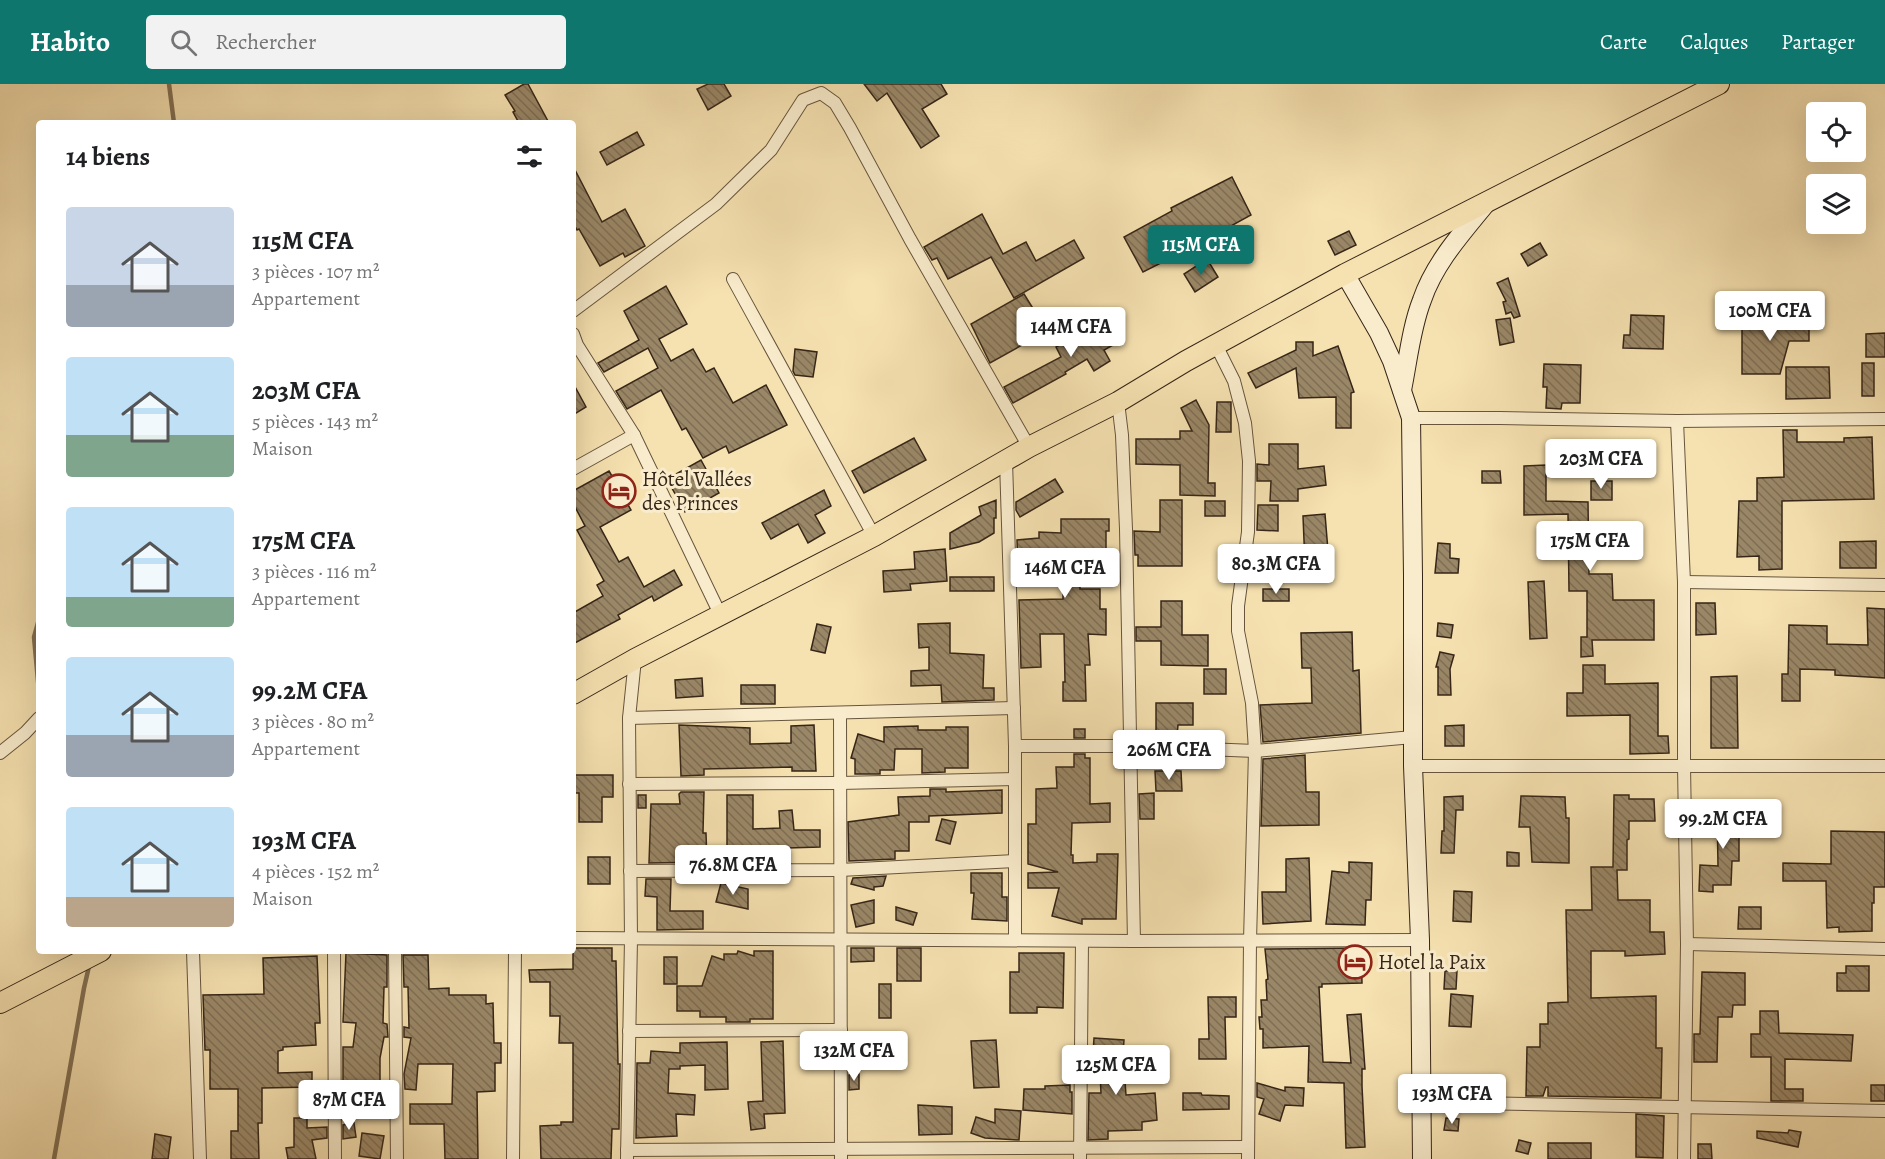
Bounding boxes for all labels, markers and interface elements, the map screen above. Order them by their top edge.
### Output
search box [146,15,566,69]
text: Habito [30,23,110,61]
icon: search [167,26,200,59]
text: Rechercher [215,27,316,57]
text: Carte [1600,28,1647,56]
text: Calques [1680,28,1748,56]
text: Partager [1781,28,1855,56]
map controls [1806,102,1866,234]
button: locate [1806,102,1866,162]
text: 14 biens [66,139,150,174]
icon: filters [513,140,546,173]
button: layers [1806,174,1866,234]
text: 115M CFA [252,223,353,258]
pin: 115M CFA [1139,225,1263,276]
icon: home [114,231,186,303]
text: 115M CFA [1162,231,1240,258]
text: 3 pièces · 107 m² [252,258,380,285]
text: Appartement [252,285,360,312]
pin: 100M CFA [1708,291,1832,342]
text: 100M CFA [1729,297,1811,324]
pin: 144M CFA [1009,307,1133,358]
text: 144M CFA [1031,313,1111,340]
text: 203M CFA [252,373,360,408]
icon: home [114,381,186,453]
text: 5 pièces · 143 m² [252,408,378,435]
text: Maison [252,435,313,462]
pin: 203M CFA [1539,439,1663,490]
text: 203M CFA [1559,445,1643,472]
place label: Hôtel Vallées des Princes [642,465,752,517]
hotel icon: Hôtel Vallées des Princes [601,473,637,509]
pin: 175M CFA [1528,521,1652,572]
text: 175M CFA [252,523,355,558]
text: 175M CFA [1550,527,1630,554]
icon: home [114,531,186,603]
pin: 80.3M CFA [1207,544,1345,595]
pin: 146M CFA [1003,548,1127,599]
text: 80.3M CFA [1232,550,1320,577]
text: 146M CFA [1025,554,1105,581]
text: 3 pièces · 116 m² [252,558,377,585]
text: Appartement [252,585,360,612]
text: 99.2M CFA [252,673,367,708]
icon: home [114,681,186,753]
text: 3 pièces · 80 m² [252,708,374,735]
pin: 206M CFA [1107,730,1231,781]
text: Appartement [252,735,360,762]
text: 206M CFA [1127,736,1211,763]
pin: 99.2M CFA [1654,799,1792,850]
text: 99.2M CFA [1679,805,1767,832]
text: 193M CFA [252,823,356,858]
icon: home [114,831,186,903]
pin: 76.8M CFA [664,845,802,896]
text: 76.8M CFA [689,851,777,878]
text: 4 pièces · 152 m² [252,858,379,885]
text: Maison [252,885,313,912]
hotel icon: Hotel la Paix [1337,944,1373,980]
place label: Hotel la Paix [1378,948,1485,976]
pin: 132M CFA [792,1031,916,1082]
text: 132M CFA [814,1037,894,1064]
pin: 125M CFA [1054,1045,1178,1096]
text: 125M CFA [1076,1051,1156,1078]
pin: 193M CFA [1390,1074,1514,1125]
pin: 87M CFA [294,1080,404,1131]
text: 193M CFA [1412,1080,1492,1107]
text: 87M CFA [312,1086,386,1113]

